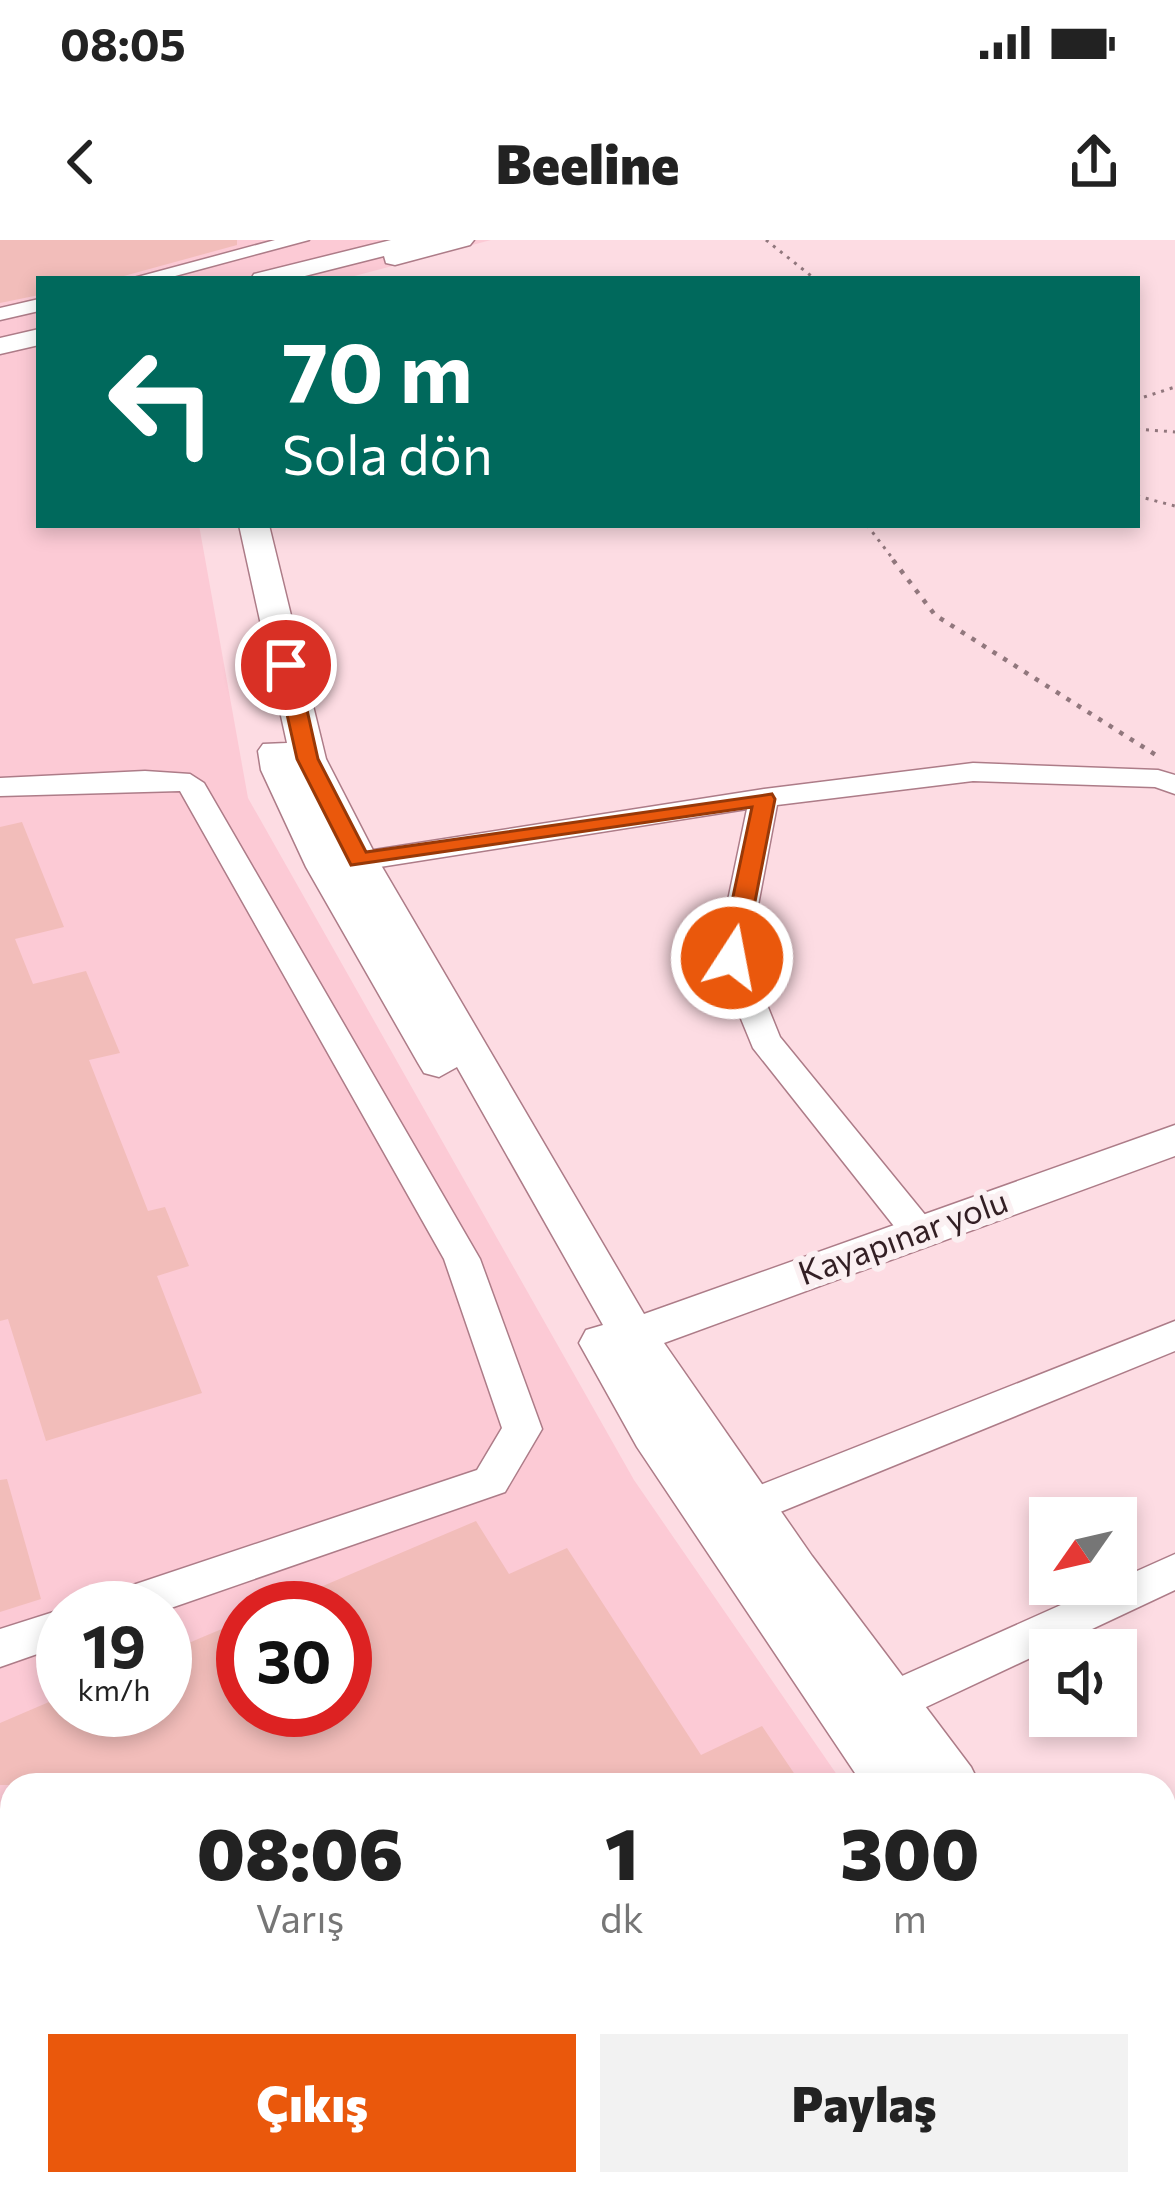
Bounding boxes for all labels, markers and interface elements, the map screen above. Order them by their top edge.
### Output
text: 08:05 [60,15,186,70]
icon: back [48,129,114,195]
text: Beeline [496,129,679,195]
icon: share [1061,129,1127,195]
text: 70 m [282,318,473,420]
icon: left [84,324,240,480]
text: Sola dön [282,420,493,486]
pin [235,614,337,716]
icon: arrive [253,632,319,698]
position arrow [669,895,795,1021]
street label: Kayapınar yolu [792,1179,1013,1292]
north arrow [1029,1497,1137,1605]
map controls [1029,1497,1137,1737]
speed limit sign: 30 [216,1581,372,1737]
text: 19 [82,1607,146,1680]
button: sound [1029,1629,1137,1737]
text: km/h [78,1670,150,1707]
text: 08:06 [197,1807,403,1895]
text: 1 [605,1807,639,1895]
text: 300 [840,1807,979,1895]
text: Varış [256,1893,344,1941]
text: dk [600,1893,644,1941]
text: m [893,1893,927,1941]
button: Çıkış [48,2034,576,2172]
button: Paylaş [600,2034,1128,2172]

